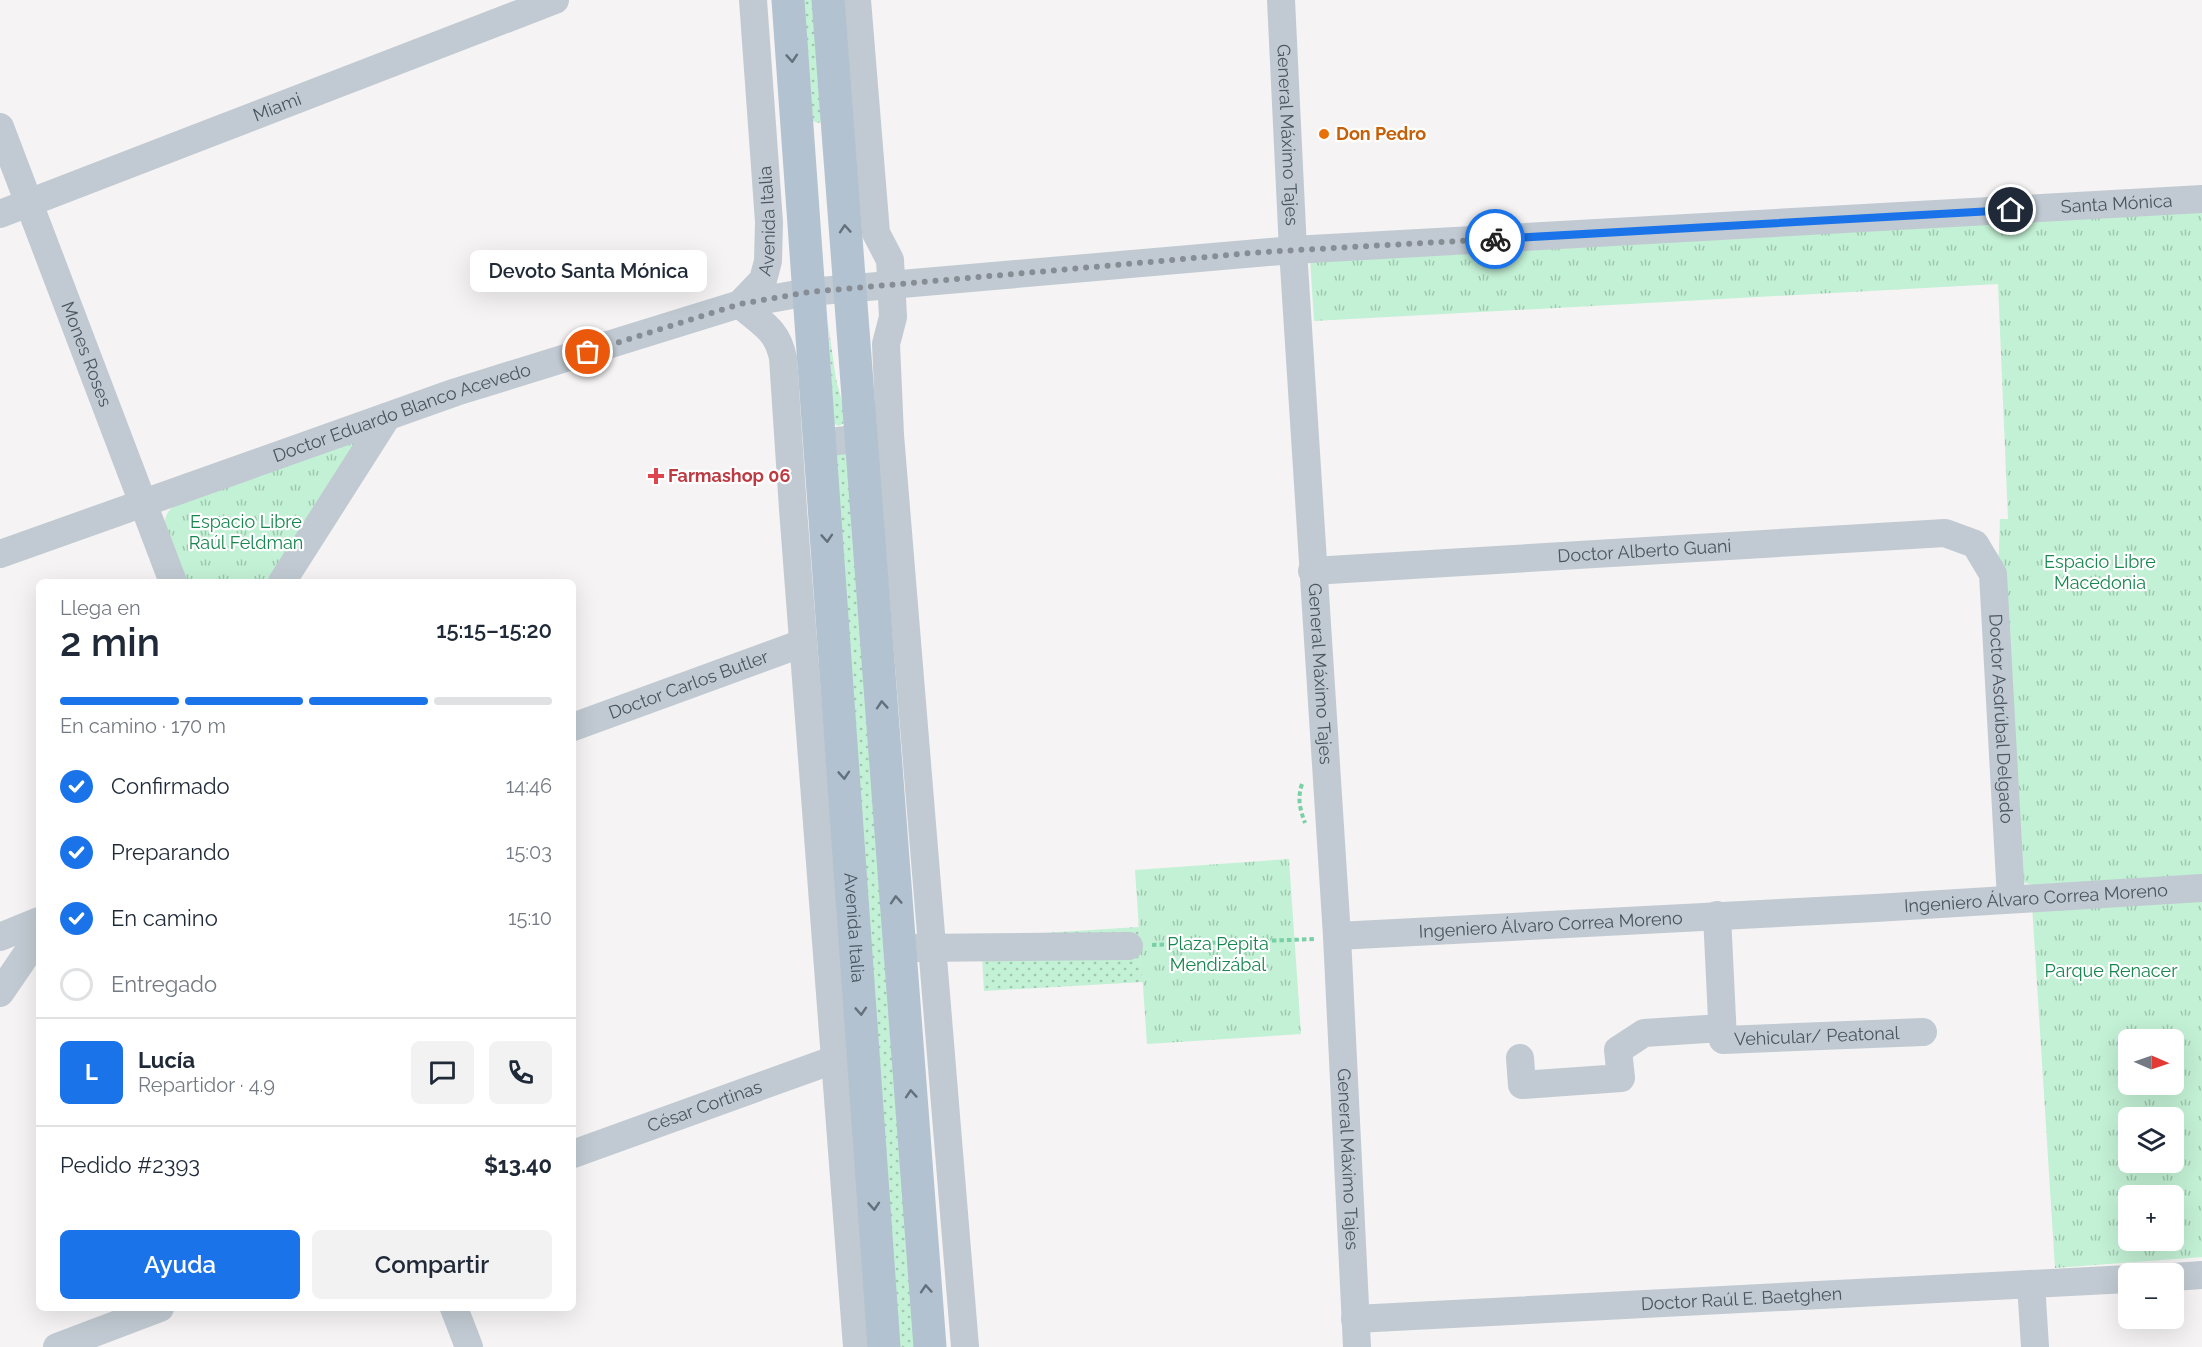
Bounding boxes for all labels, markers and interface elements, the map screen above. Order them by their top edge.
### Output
street label: General Máximo Tajes [1273,44,1303,226]
one-way arrow [785,54,798,63]
street label: Miami [250,88,304,125]
place label: Don Pedro [1336,123,1426,144]
marker: Don Pedro [1317,127,1331,141]
street label: Avenida Italia [754,165,779,278]
pin [1985,184,2036,235]
street label: Santa Mónica [2060,190,2173,217]
icon: home [1994,193,2027,226]
courier [1465,209,1525,269]
icon: bike [1479,223,1512,256]
one-way arrow [839,224,852,233]
callout: Devoto Santa Mónica [470,250,706,292]
text: Devoto Santa Mónica [489,259,688,283]
street label: Mones Roses [57,298,116,410]
pin [562,326,613,377]
icon: bag [571,335,604,368]
street label: Doctor Eduardo Blanco Acevedo [270,358,533,466]
place label: Farmashop 06 [668,465,790,486]
marker: Farmashop 06 [649,469,663,483]
park label: Espacio Libre Raúl Feldman [189,511,303,553]
one-way arrow [821,534,834,543]
street label: Doctor Alberto Guani [1557,535,1732,566]
park label: Espacio Libre Macedonia [2044,551,2156,593]
street label: General Máximo Tajes [1304,582,1337,765]
text: Llega en [60,596,141,620]
street label: Doctor Asdrúbal Delgado [1985,613,2018,824]
text: 15:15–15:20 [436,617,552,643]
text: 2 min [60,619,160,665]
street label: Doctor Carlos Butler [606,645,772,723]
one-way arrow [875,701,888,710]
text: En camino · 170 m [60,714,226,738]
icon: check [60,770,93,803]
one-way arrow [837,770,850,779]
text: Confirmado [111,773,230,799]
text: 14:46 [506,774,552,798]
icon: check [60,836,93,869]
text: Preparando [111,839,230,865]
text: 15:03 [506,840,552,864]
street label: Avenida Italia [840,872,869,983]
street label: Ingeniero Álvaro Correa Moreno [1903,879,2169,916]
one-way arrow [890,895,903,904]
icon: check [60,902,93,935]
text: En camino [111,905,218,931]
text: 15:10 [508,906,552,930]
street label: Ingeniero Álvaro Correa Moreno [1418,907,1684,942]
park label: Plaza Pepita Mendizábal [1167,933,1269,975]
park label: Parque Renacer [2045,960,2178,981]
text: Entregado [111,971,217,997]
one-way arrow [854,1007,867,1016]
street label: Vehicular/ Peatonal [1734,1022,1900,1050]
north arrow [2118,1029,2184,1095]
map controls [2118,1029,2184,1329]
button: chat [411,1041,474,1104]
button: phone [489,1041,552,1104]
text: Lucía [138,1047,195,1073]
text: L [85,1059,98,1085]
street label: General Máximo Tajes [1333,1068,1363,1251]
text: Repartidor · 4.9 [138,1073,275,1097]
street label: César Cortinas [644,1076,765,1136]
one-way arrow [905,1090,918,1099]
button: layers [2118,1107,2184,1173]
text: Pedido #2393 [60,1152,200,1178]
text: $13.40 [484,1152,552,1178]
button: + [2118,1185,2184,1251]
one-way arrow [868,1201,881,1210]
button: Ayuda [60,1230,300,1299]
button: Compartir [312,1230,552,1299]
button: − [2118,1263,2184,1329]
street label: Doctor Raúl E. Baetghen [1640,1283,1843,1314]
one-way arrow [920,1284,933,1293]

